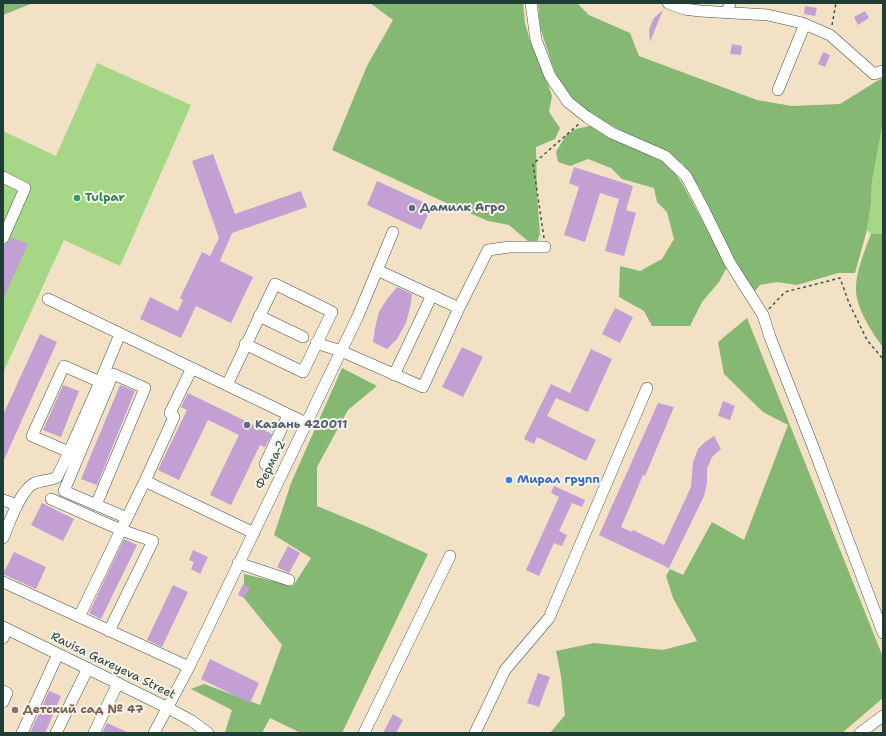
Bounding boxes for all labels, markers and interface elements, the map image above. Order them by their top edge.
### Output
place label: Tulpar [85,191,125,205]
marker: Tulpar [72,193,82,203]
place label: Дамилк Агро [420,201,505,215]
marker: Дамилк Агро [407,203,417,213]
place label: Казань 420011 [255,418,347,432]
marker: Казань 420011 [242,420,252,430]
street label: Ферма-2 [253,438,289,492]
place label: Мирал групп [517,473,600,487]
marker: Мирал групп [504,475,514,485]
street label: Rauisa Gareyeva Street [48,629,178,703]
place label: Детский сад № 47 [23,703,143,717]
marker: Детский сад № 47 [10,705,20,715]

